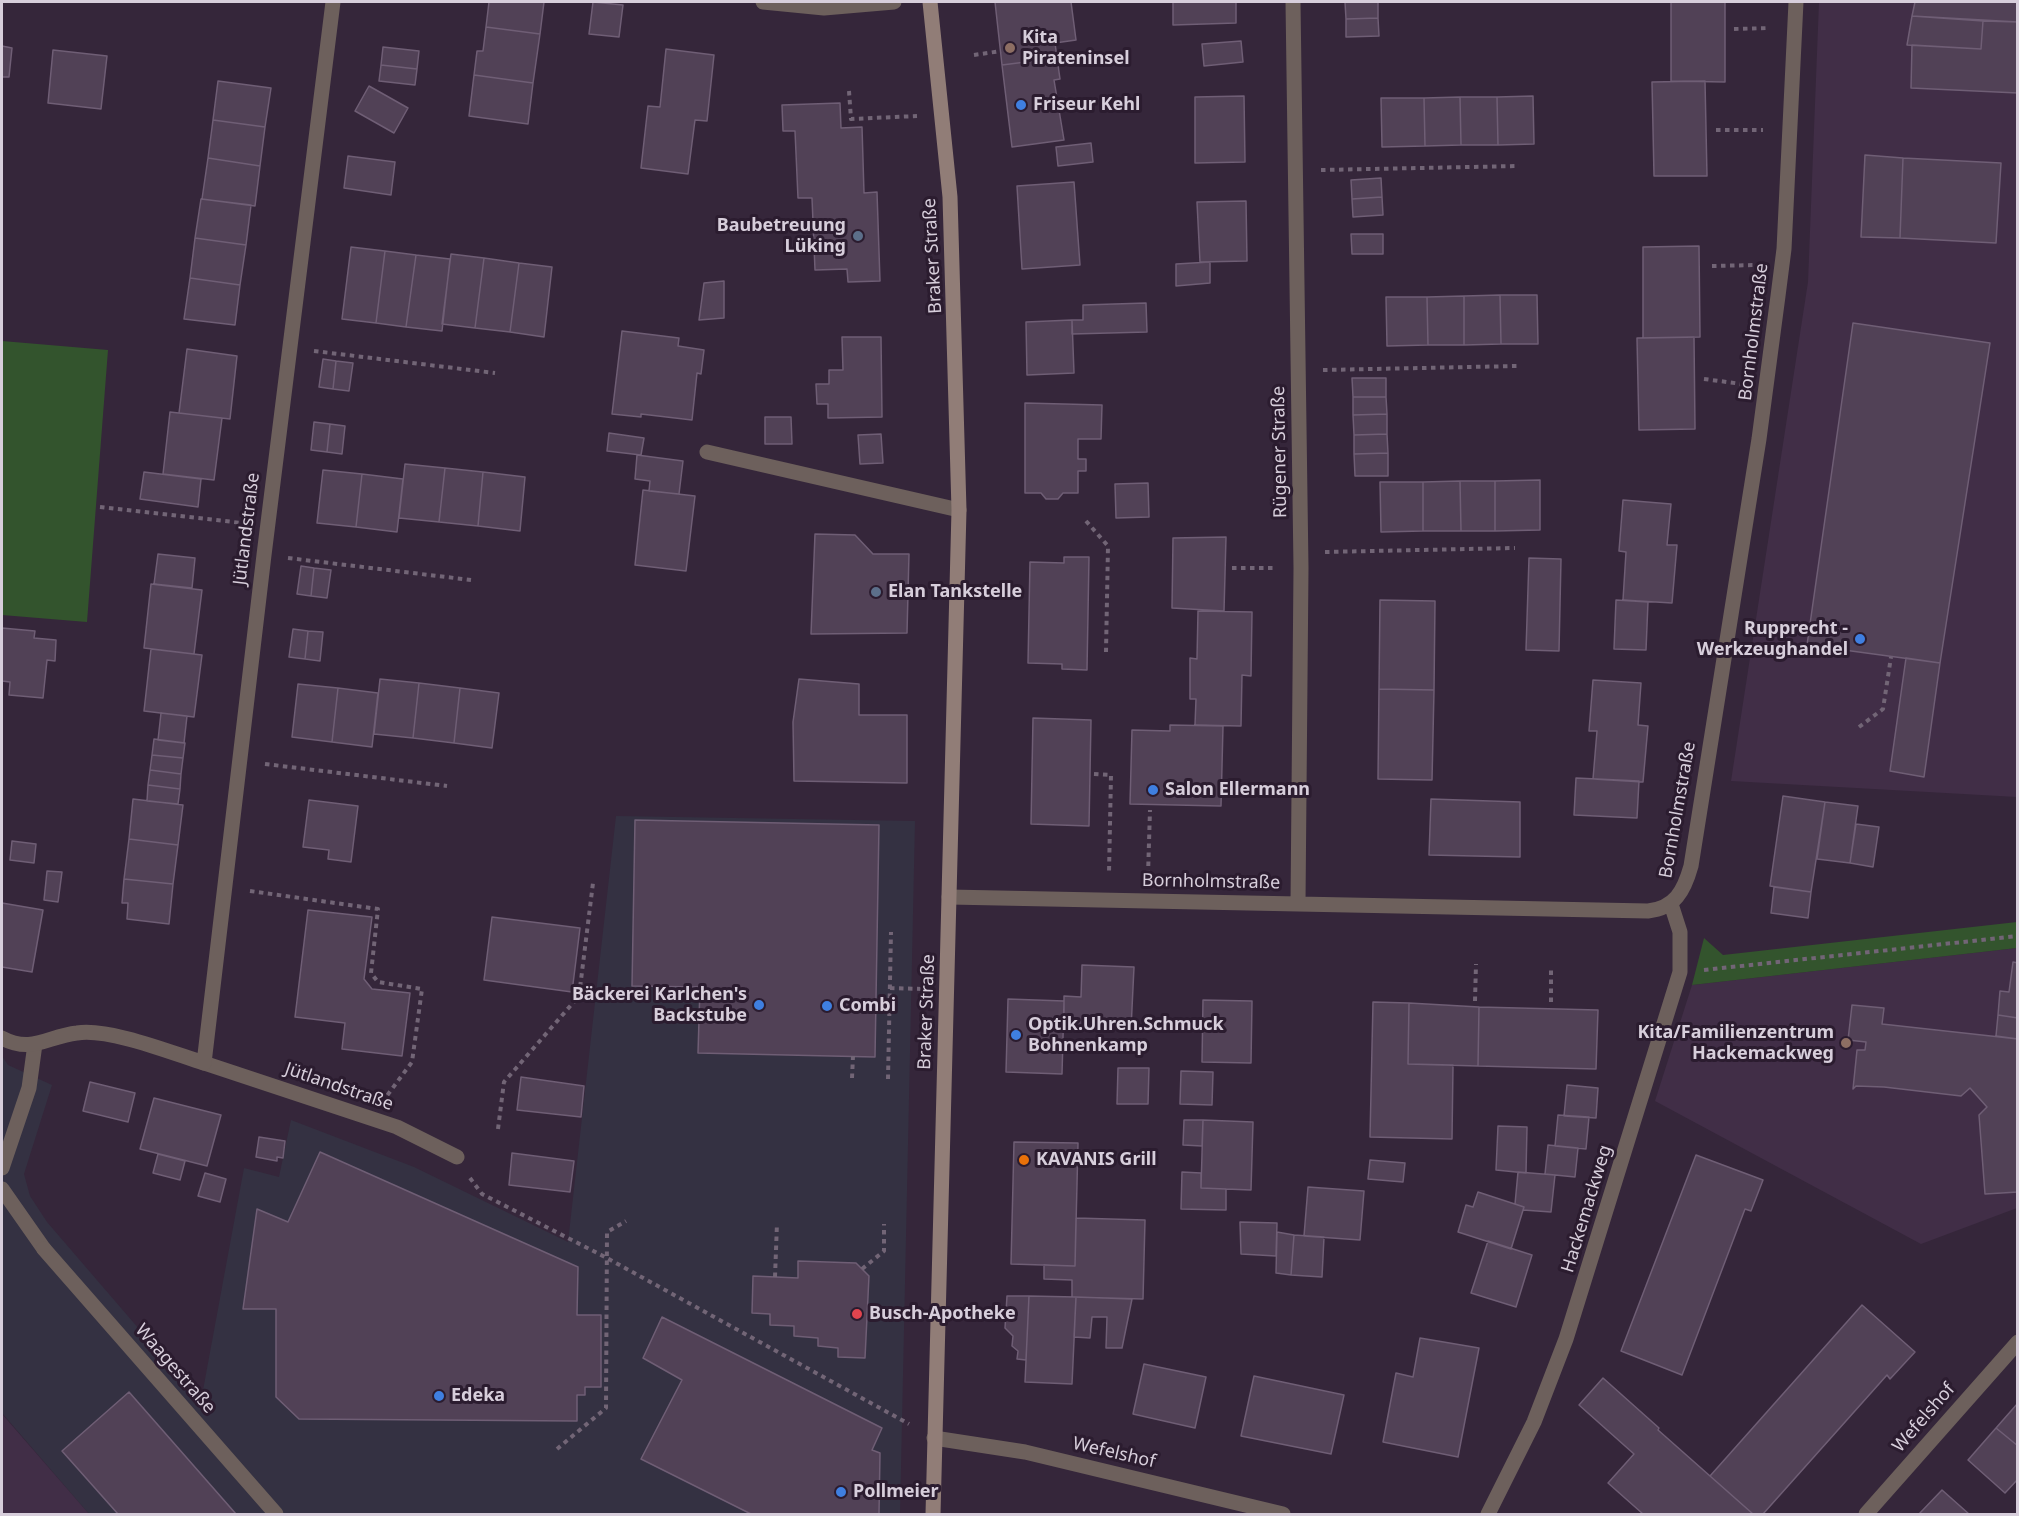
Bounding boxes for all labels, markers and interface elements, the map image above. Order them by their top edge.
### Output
place label: Kita Pirateninsel [1022,27,1130,70]
marker: Kita Pirateninsel [1003,41,1017,55]
place label: Friseur Kehl [1033,94,1140,116]
marker: Friseur Kehl [1014,98,1028,112]
street label: Braker Straße [919,198,947,314]
place label: Baubetreuung Lüking [717,215,846,258]
marker: Baubetreuung Lüking [851,229,865,243]
street label: Bornholmstraße [1735,262,1773,402]
street label: Rügener Straße [1268,386,1292,518]
street label: Jütlandstraße [229,471,265,587]
place label: Elan Tankstelle [888,581,1022,603]
marker: Elan Tankstelle [869,585,883,599]
place label: Rupprecht - Werkzeughandel [1697,618,1848,660]
marker: Rupprecht - Werkzeughandel [1853,632,1867,646]
street label: Bornholmstraße [1655,740,1701,880]
place label: Salon Ellermann [1165,779,1310,801]
marker: Salon Ellermann [1146,783,1160,797]
street label: Bornholmstraße [1142,870,1280,894]
street label: Braker Straße [914,954,940,1070]
place label: Bäckerei Karlchen's Backstube [572,984,747,1026]
place label: Combi [839,995,896,1017]
marker: Bäckerei Karlchen's Backstube [752,998,766,1012]
marker: Combi [820,999,834,1013]
place label: Optik.Uhren.Schmuck Bohnenkamp [1028,1014,1224,1056]
place label: Kita/Familienzentrum Hackemackweg [1637,1022,1834,1064]
marker: Optik.Uhren.Schmuck Bohnenkamp [1009,1028,1023,1042]
marker: Kita/Familienzentrum Hackemackweg [1839,1036,1853,1050]
street label: Jütlandstraße [282,1058,396,1116]
street label: Hackemackweg [1557,1143,1617,1275]
place label: KAVANIS Grill [1036,1149,1157,1171]
marker: KAVANIS Grill [1017,1153,1031,1167]
place label: Busch-Apotheke [869,1303,1016,1325]
marker: Busch-Apotheke [850,1307,864,1321]
street label: Waagestraße [130,1320,220,1418]
street label: Wefelshof [1888,1379,1960,1457]
place label: Edeka [451,1385,505,1407]
marker: Edeka [432,1389,446,1403]
street label: Wefelshof [1070,1433,1158,1473]
place label: Pollmeier [853,1481,939,1503]
marker: Pollmeier [834,1485,848,1499]

